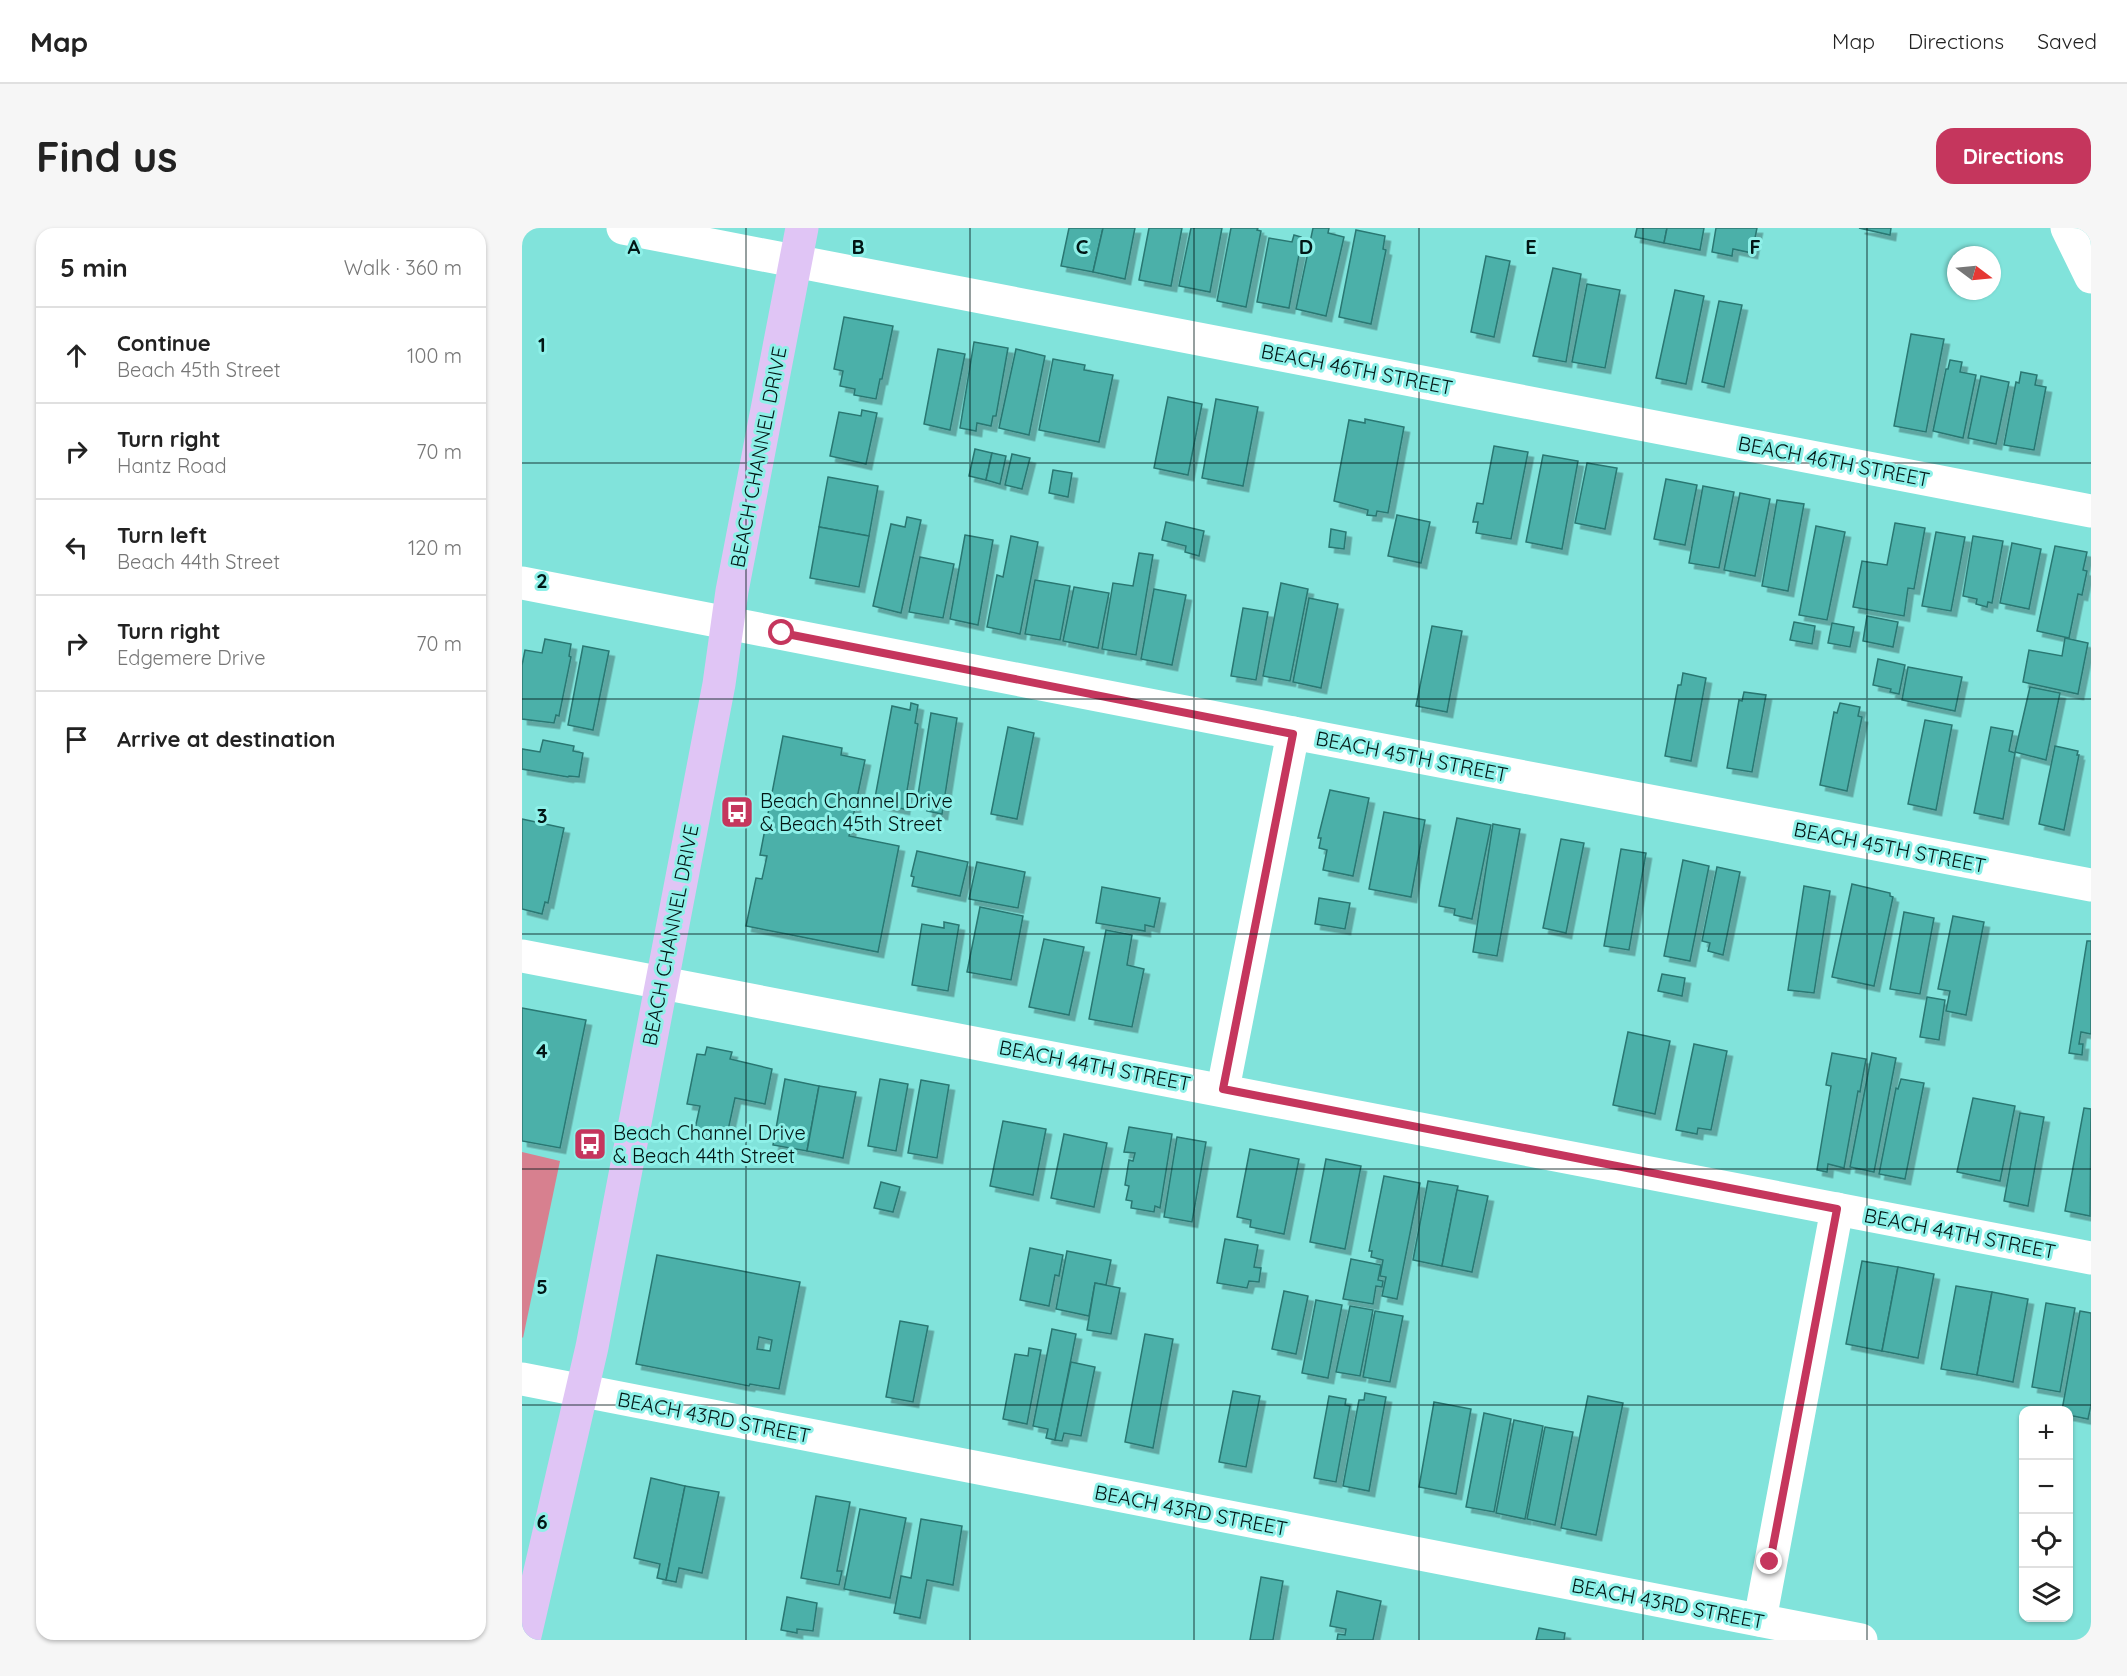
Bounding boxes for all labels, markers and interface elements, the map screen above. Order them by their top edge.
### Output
text: Map [30,24,88,59]
text: Map [1832,28,1875,54]
text: Directions [1908,28,2004,54]
text: Saved [2037,28,2097,54]
button: Directions [1936,128,2091,184]
text: Find us [36,130,178,183]
text: A [628,234,641,259]
text: B [851,234,865,259]
text: C [1076,234,1089,259]
text: D [1299,234,1313,259]
text: E [1525,234,1537,259]
text: F [1749,234,1761,259]
north arrow [1947,246,2001,300]
text: 5 min [60,251,128,284]
text: Walk · 360 m [344,255,462,280]
text: Continue [117,329,211,357]
text: 1 [538,332,546,357]
street label: BEACH 46TH STREET [1259,338,1455,400]
icon: ahead [60,339,93,372]
text: 100 m [407,343,462,368]
street label: BEACH CHANNEL DRIVE [724,344,792,570]
text: Beach 45th Street [117,357,281,382]
text: Turn right [117,425,221,453]
street label: BEACH 46TH STREET [1736,430,1932,492]
icon: right [60,435,93,468]
text: 70 m [416,439,462,464]
text: Hantz Road [117,453,227,478]
text: Turn left [117,521,207,549]
icon: left [60,531,93,564]
text: 120 m [408,535,462,560]
text: Beach 44th Street [117,549,280,574]
text: 2 [536,568,548,593]
text: Turn right [117,617,221,645]
route start [768,619,794,645]
icon: right [60,627,93,660]
text: 70 m [416,631,462,656]
text: Edgemere Drive [117,645,265,670]
icon: arrive [60,723,93,756]
text: Arrive at destination [117,725,335,753]
street label: BEACH 45TH STREET [1314,725,1510,787]
place label: Beach Channel Drive & Beach 45th Street [760,788,953,836]
bus stop icon: Beach Channel Drive & Beach 45th Street [719,794,755,830]
text: 3 [537,803,547,828]
street label: BEACH 45TH STREET [1792,816,1988,878]
street label: BEACH CHANNEL DRIVE [636,822,704,1048]
street label: BEACH 44TH STREET [997,1034,1193,1096]
text: 4 [536,1038,548,1063]
place label: Beach Channel Drive & Beach 44th Street [613,1120,806,1168]
bus stop icon: Beach Channel Drive & Beach 44th Street [572,1126,608,1162]
street label: BEACH 44TH STREET [1862,1202,2058,1264]
text: 5 [536,1274,548,1299]
street label: BEACH 43RD STREET [615,1386,813,1448]
map controls [2019,1406,2073,1622]
button: + [2019,1406,2073,1460]
button: − [2019,1460,2073,1514]
street label: BEACH 43RD STREET [1092,1479,1290,1541]
text: 6 [536,1509,548,1534]
button: locate [2019,1514,2073,1568]
route end [1756,1548,1782,1574]
button: layers [2019,1568,2073,1622]
street label: BEACH 43RD STREET [1569,1572,1767,1634]

